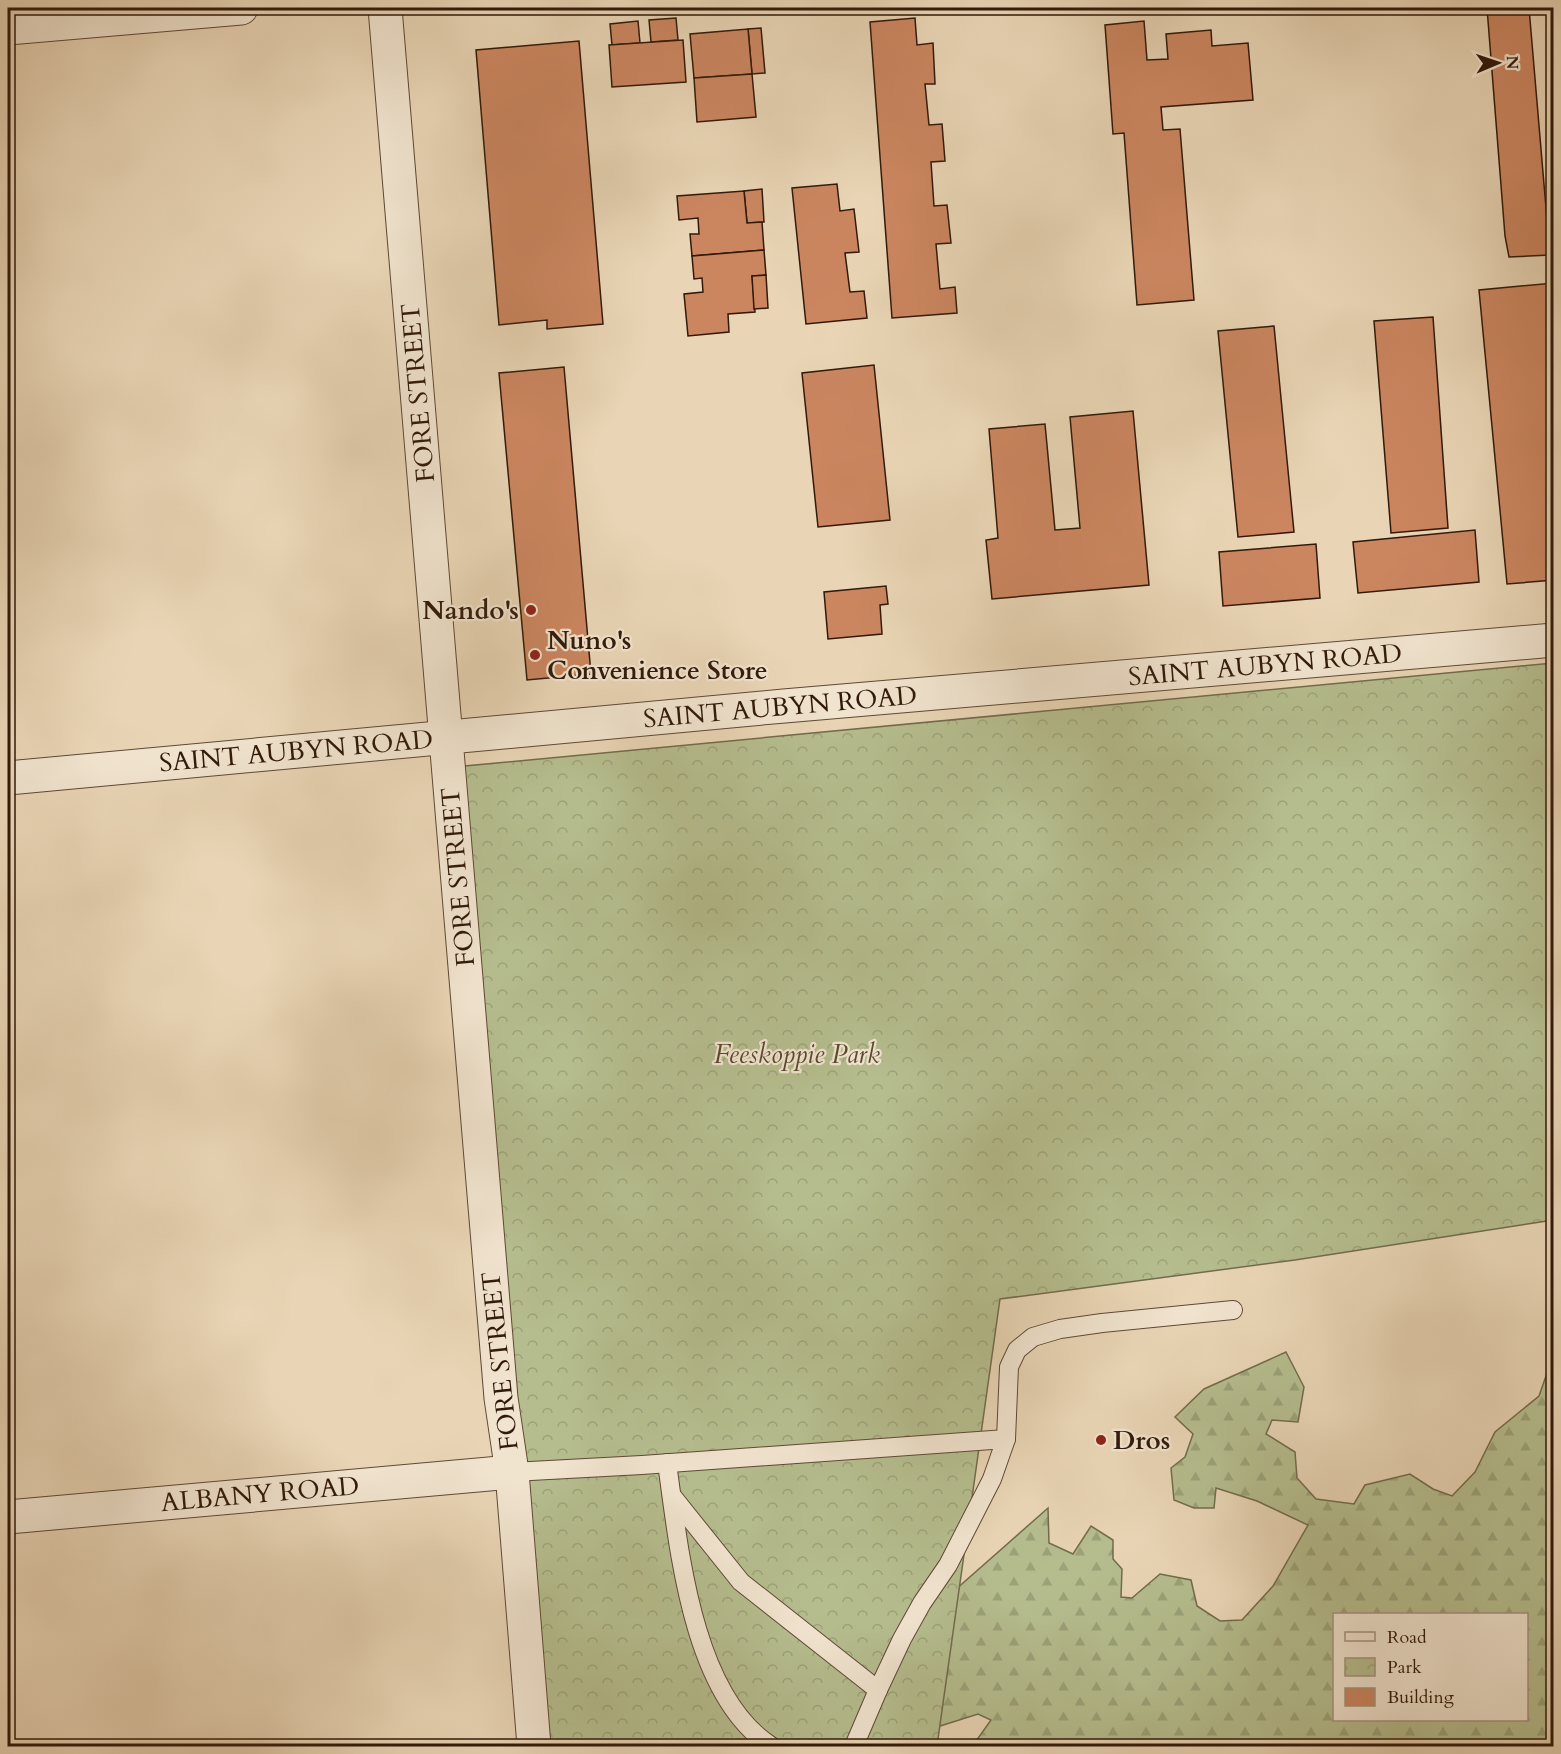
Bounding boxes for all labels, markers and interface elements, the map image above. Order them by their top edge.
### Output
north arrow [1468,33,1528,93]
text: N [1501,55,1523,70]
street label: FORE STREET [393,302,443,484]
place label: Nando's [422,593,519,628]
marker: Nando's [524,603,538,617]
place label: Nuno's Convenience Store [547,623,768,688]
street label: SAINT AUBYN ROAD [1127,636,1403,694]
marker: Nuno's Convenience Store [528,648,542,662]
street label: SAINT AUBYN ROAD [642,678,918,736]
street label: SAINT AUBYN ROAD [158,722,434,780]
street label: FORE STREET [433,786,483,968]
park label: Feeskoppie Park [714,1037,880,1072]
street label: FORE STREET [473,1270,527,1452]
place label: Dros [1113,1423,1170,1458]
marker: Dros [1094,1433,1108,1447]
street label: ALBANY ROAD [159,1468,361,1520]
legend [1333,1613,1528,1721]
text: Road [1387,1625,1427,1650]
text: Park [1387,1655,1422,1680]
text: Building [1387,1685,1455,1710]

